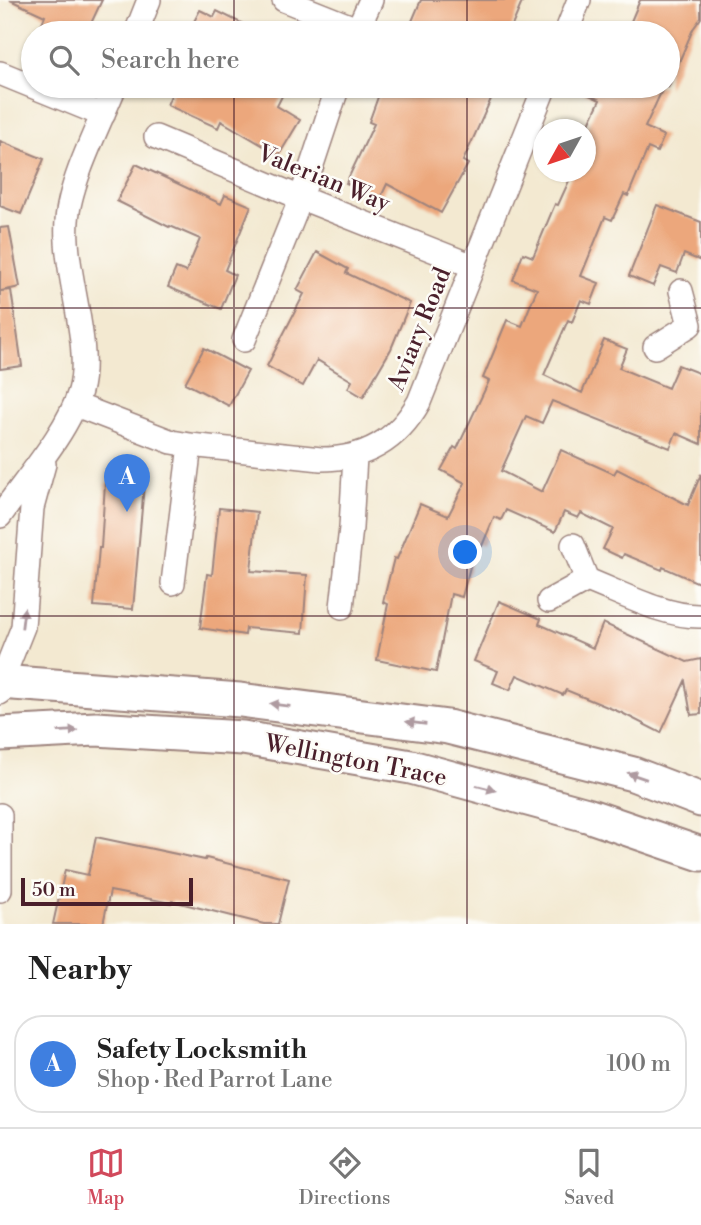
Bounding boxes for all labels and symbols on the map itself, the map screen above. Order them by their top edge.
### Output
north arrow [533,119,596,182]
street label: Valerian Way [252,138,395,219]
street label: Aviary Road [381,263,458,397]
pin: A [104,454,150,512]
your location [448,535,482,569]
one-way arrow [18,607,29,629]
one-way arrow [269,699,291,710]
one-way arrow [405,717,427,728]
one-way arrow [57,725,79,736]
street label: Wellington Trace [261,728,449,793]
one-way arrow [626,770,647,781]
one-way arrow [476,783,497,793]
scale bar [21,875,192,907]

